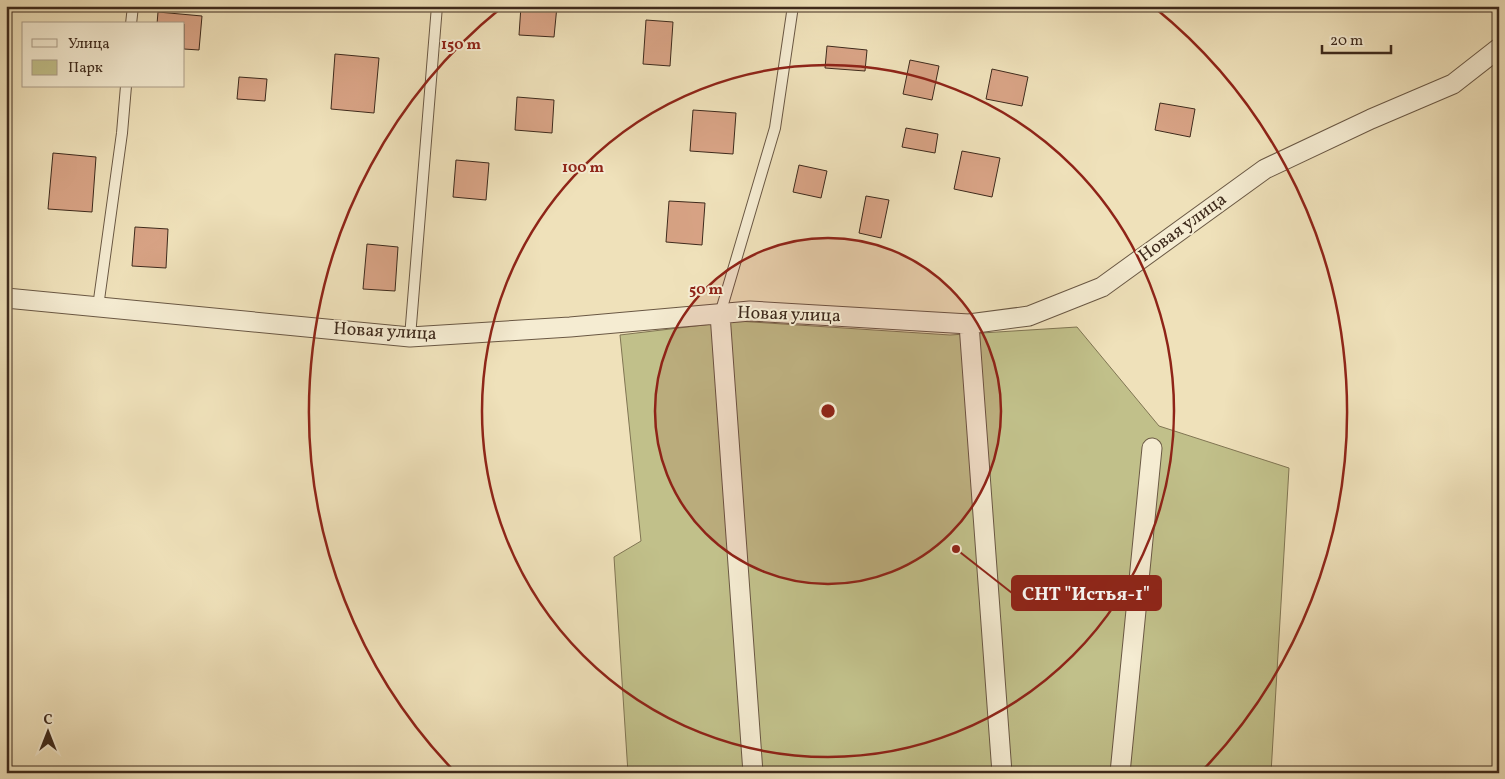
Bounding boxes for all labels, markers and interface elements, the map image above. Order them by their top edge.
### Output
legend [22,22,185,88]
scale bar [1322,22,1391,54]
text: 20 m [1330,31,1363,52]
text: Улица [68,34,110,55]
text: 150 m [441,35,481,56]
text: Парк [68,58,103,79]
text: 100 m [562,158,605,179]
street label: Новая улица [1134,187,1232,269]
text: 50 m [689,280,723,301]
street label: Новая улица [737,301,841,329]
street label: Новая улица [333,317,437,347]
centre of rings [819,402,837,420]
callout: СНТ "Истья-1" [1012,576,1161,610]
text: СНТ "Истья-1" [1022,582,1150,608]
north arrow [22,706,72,756]
text: С [43,711,53,730]

